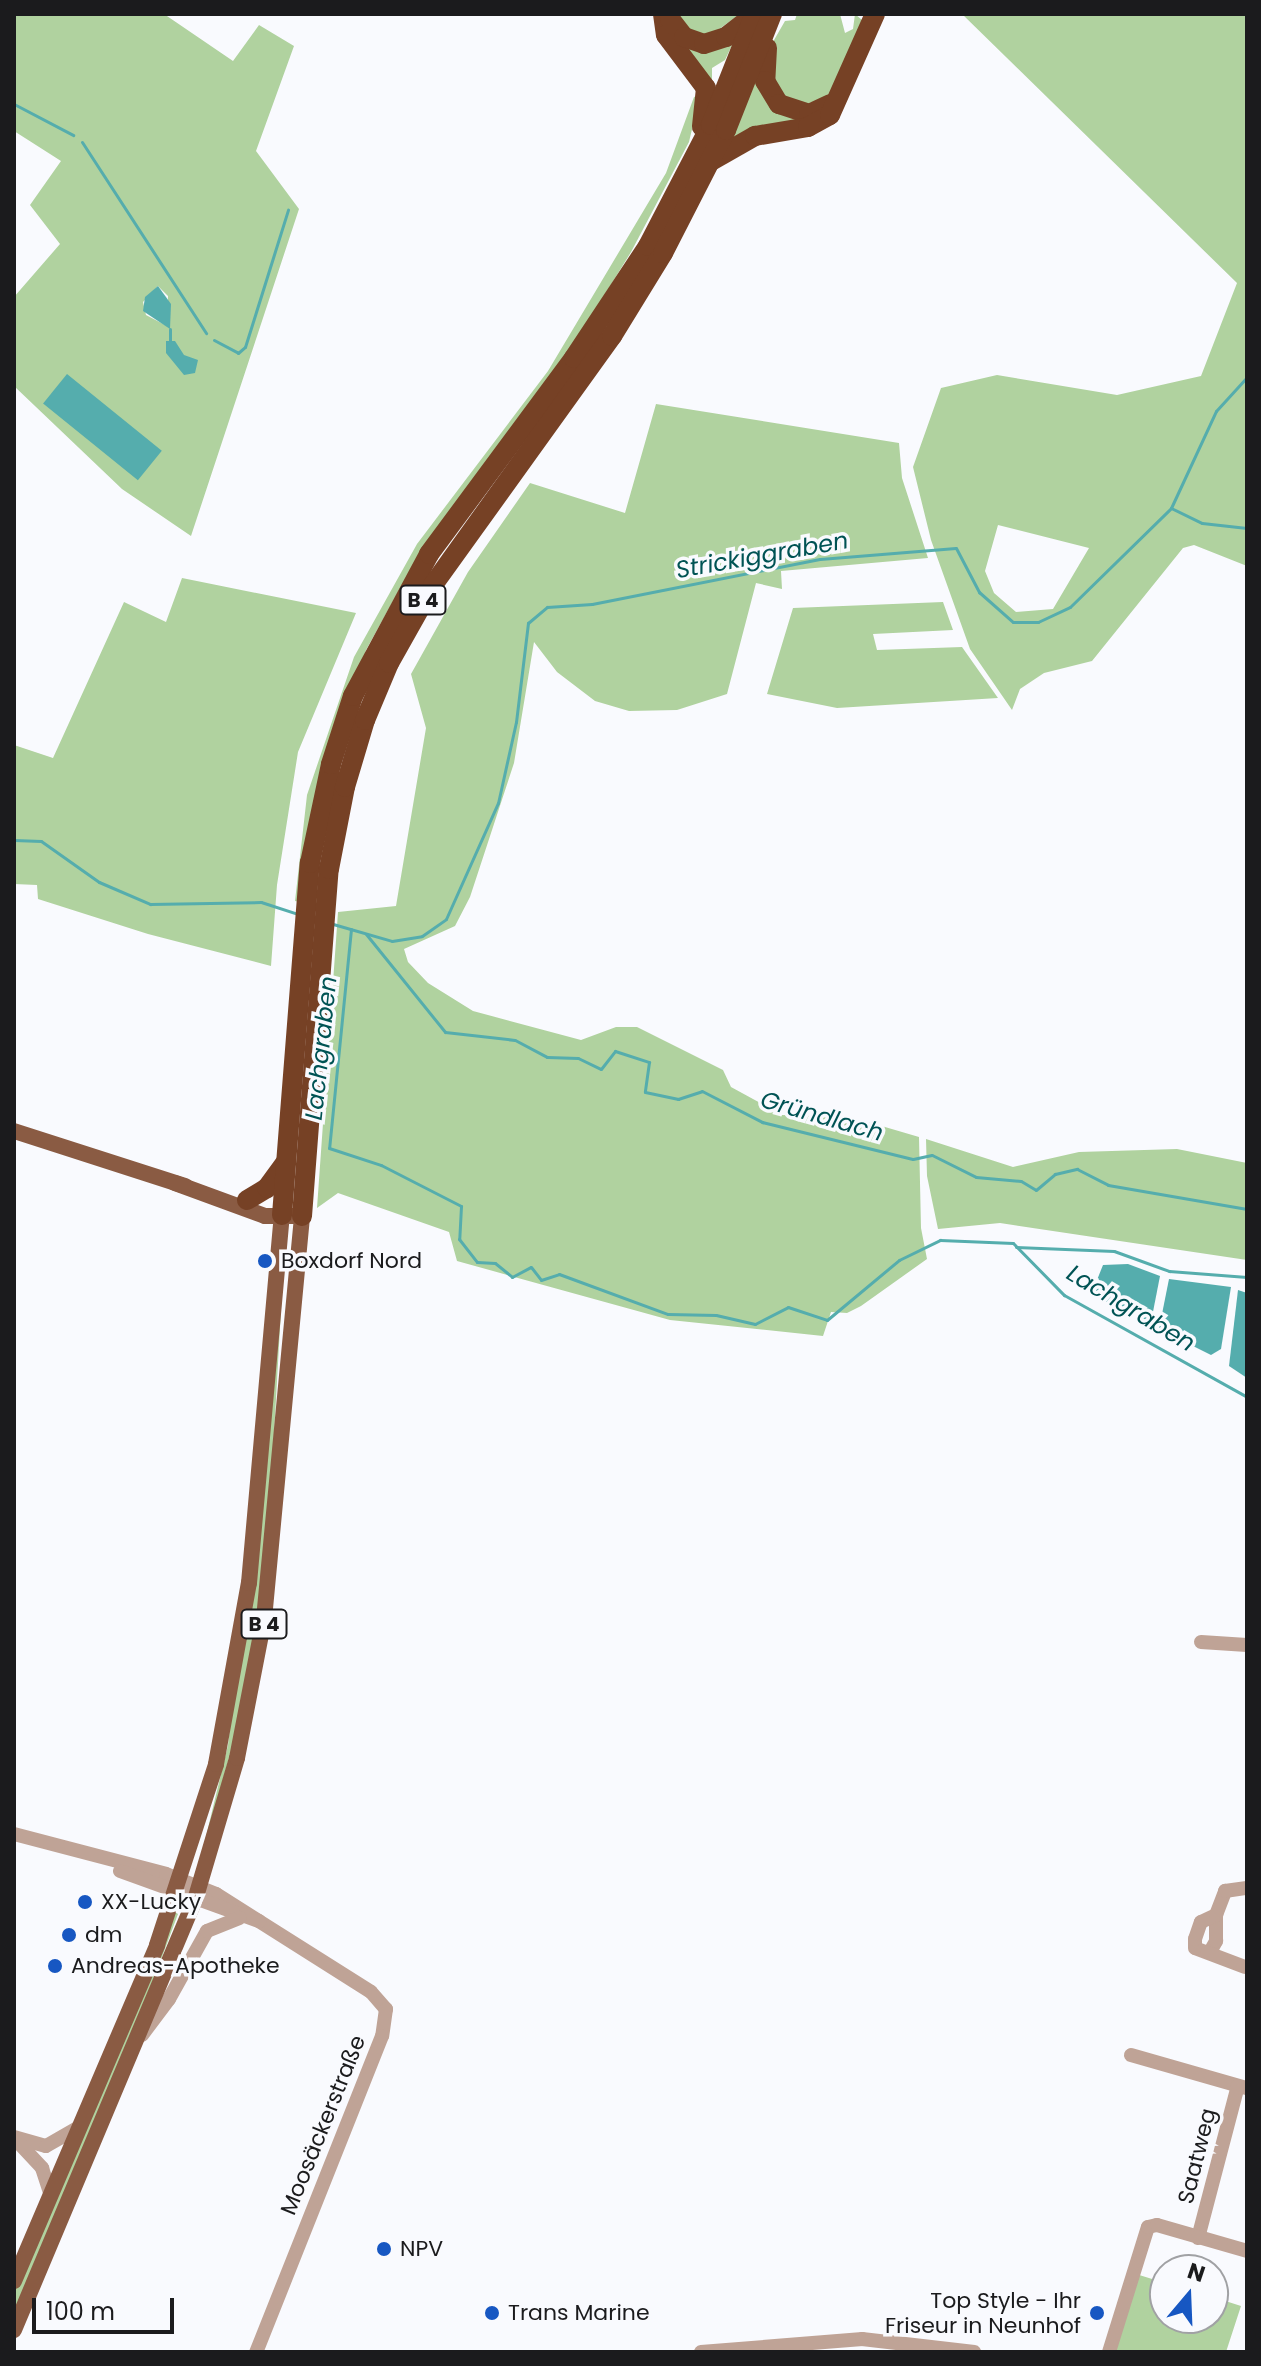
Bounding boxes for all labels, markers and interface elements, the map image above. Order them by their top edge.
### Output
water label: Strickiggraben [674,526,850,584]
road number: B 4 [399,584,447,616]
water label: Lachgraben [299,975,343,1121]
water label: Gründlach [757,1085,887,1147]
place label: Boxdorf Nord [281,1248,422,1274]
marker: Boxdorf Nord [256,1252,274,1270]
water label: Lachgraben [1062,1258,1200,1358]
road number: B 4 [240,1608,288,1640]
place label: XX-Lucky [101,1889,201,1915]
marker: XX-Lucky [76,1893,94,1911]
place label: dm [85,1922,123,1948]
marker: dm [60,1926,78,1944]
place label: Andreas-Apotheke [71,1953,280,1979]
marker: Andreas-Apotheke [46,1957,64,1975]
street label: Moosäckerstraße [275,2031,371,2219]
street label: Saatweg [1172,2106,1222,2206]
place label: NPV [400,2236,443,2262]
marker: NPV [375,2240,393,2258]
north arrow [1149,2254,1229,2334]
text: N [1183,2255,1209,2290]
scale bar [36,2282,178,2332]
place label: Top Style - Ihr Friseur in Neunhof [885,2287,1081,2338]
text: 100 m [46,2295,115,2328]
place label: Trans Marine [508,2300,650,2326]
marker: Trans Marine [483,2304,501,2322]
marker: Top Style - Ihr Friseur in Neunhof [1088,2304,1106,2322]

